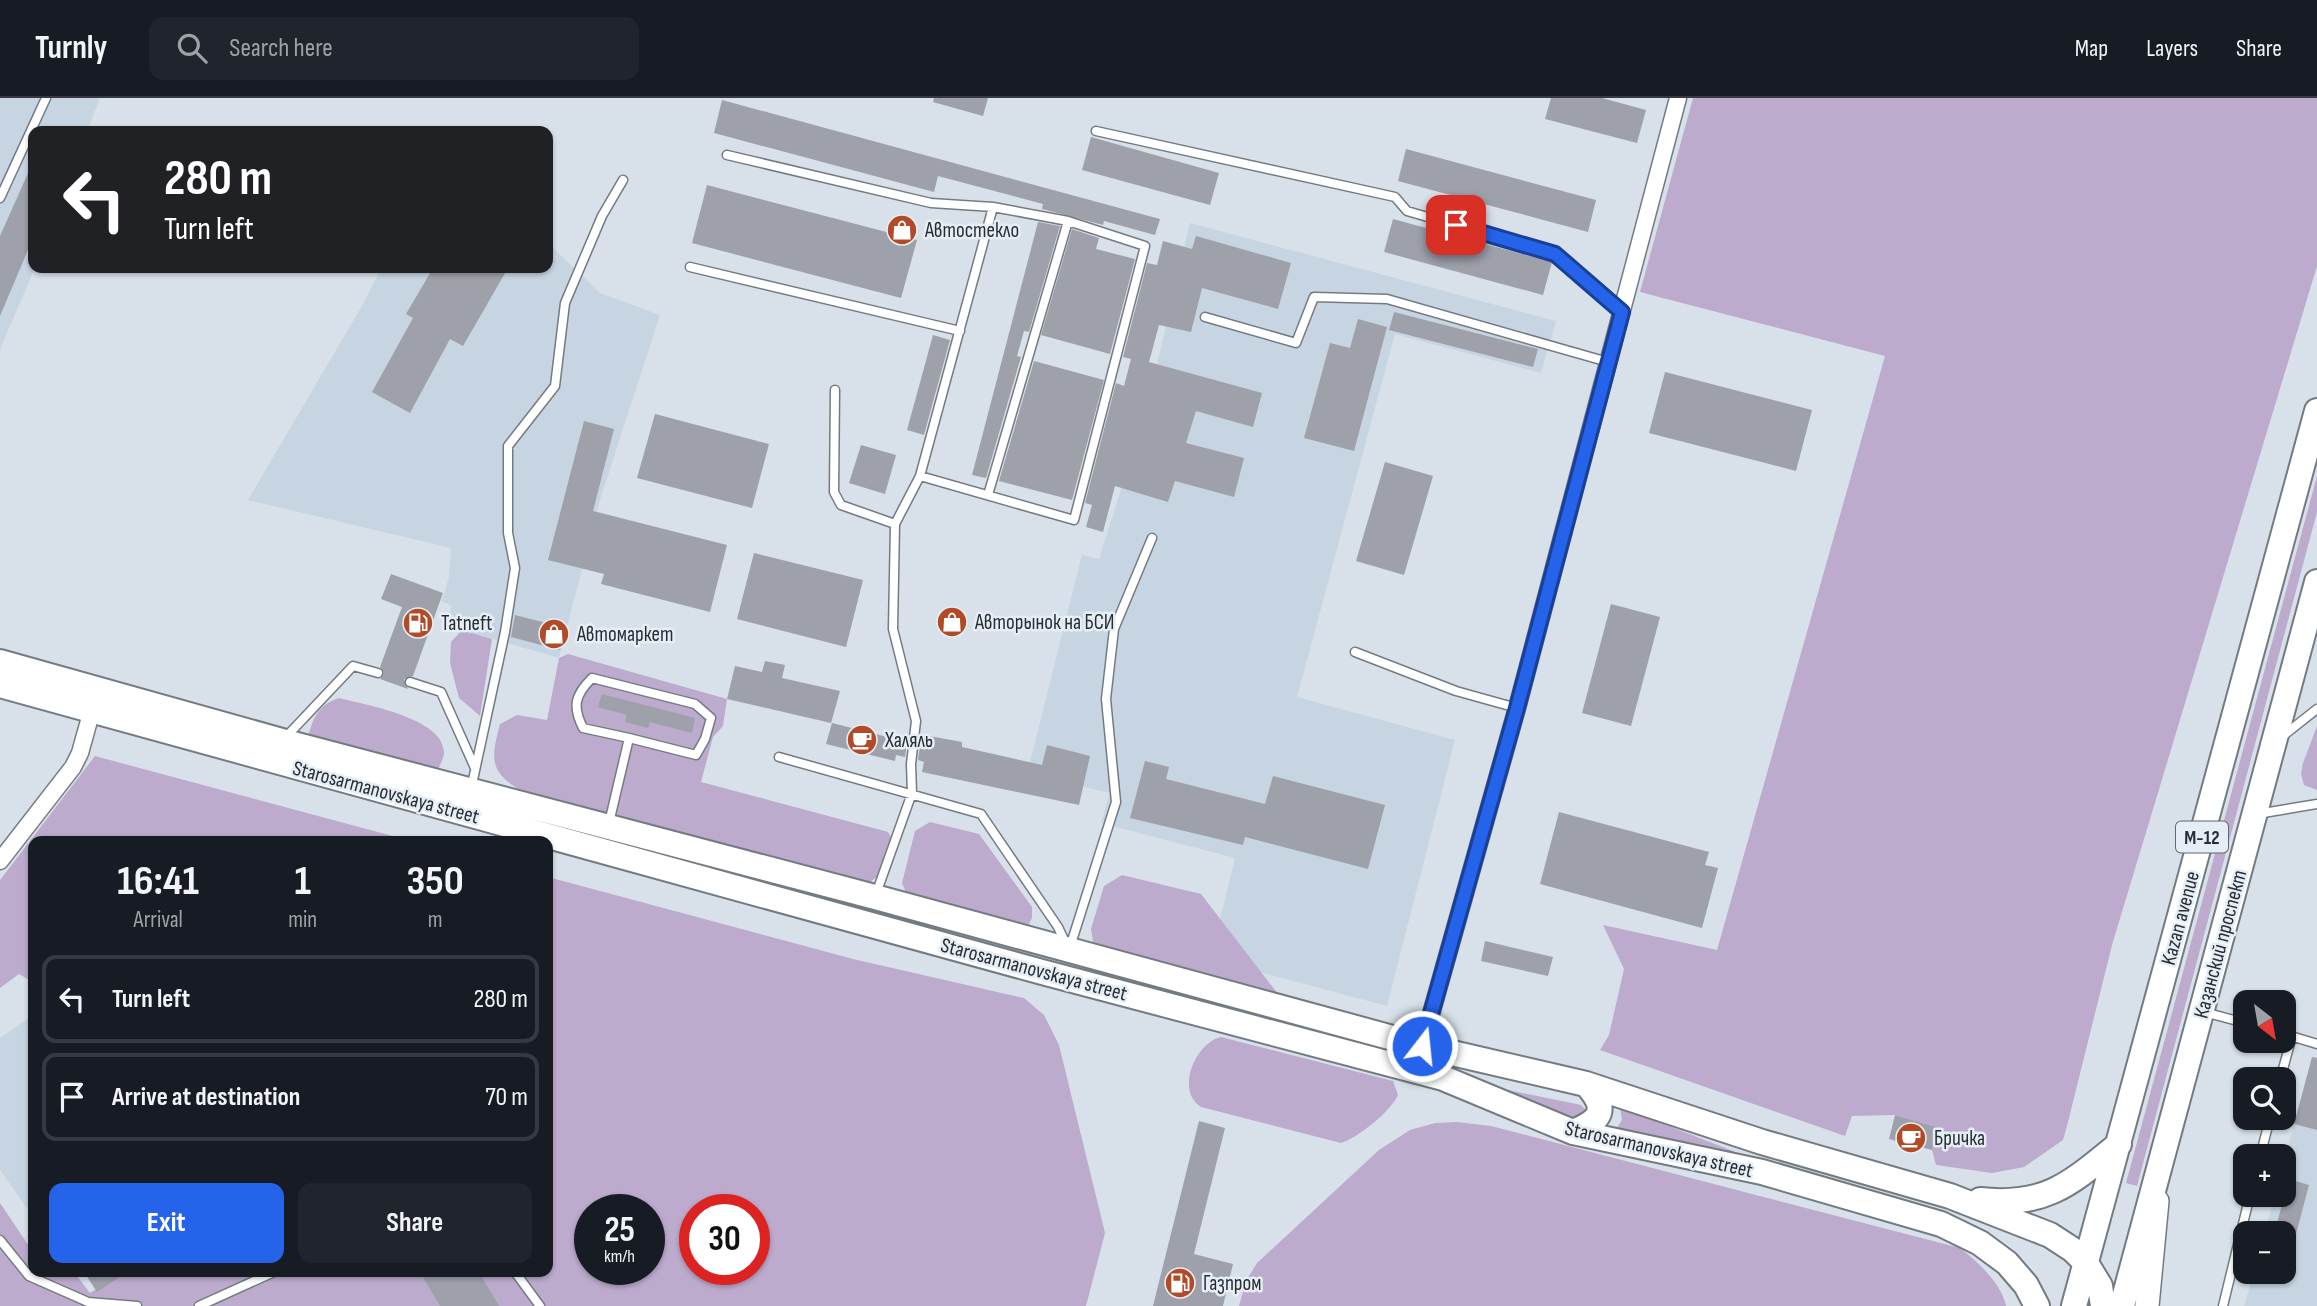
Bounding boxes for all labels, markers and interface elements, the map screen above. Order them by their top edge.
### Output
search box [149,17,639,80]
text: Turnly [35,28,107,68]
icon: search [173,29,211,67]
text: Search here [229,33,333,64]
text: Map [2075,34,2108,63]
text: Layers [2146,34,2198,63]
text: Share [2236,34,2282,63]
text: 280 m [164,150,272,209]
icon: left [49,154,140,245]
pin [1426,195,1486,255]
icon: arrive [1437,206,1475,244]
text: Turn left [164,210,254,249]
shop icon: Автостекло [885,213,919,247]
place label: Автостекло [924,218,1019,243]
shop icon: Авторынок на БСИ [935,605,969,639]
fuel station icon: Tatneft [401,606,435,640]
place label: Авторынок на БСИ [974,610,1114,635]
place label: Tatneft [441,611,493,636]
shop icon: Автомаркет [537,617,571,651]
place label: Автомаркет [576,622,673,647]
cafe icon: Халяль [845,723,879,757]
place label: Халяль [884,728,933,753]
street label: Starosarmanovskaya street [290,756,482,829]
road number: М-12 [2176,822,2228,852]
text: 16:41 [117,856,199,907]
text: 1 [294,856,311,907]
text: 350 [406,856,464,907]
street label: Казанский проспект [2189,867,2252,1021]
street label: Kazan avenue [2156,869,2205,968]
text: Arrival [133,906,183,934]
text: min [288,906,317,934]
text: m [428,906,442,934]
street label: Starosarmanovskaya street [938,933,1130,1006]
icon: left [53,980,91,1018]
text: Turn left [112,984,190,1015]
text: 280 m [473,984,528,1015]
north arrow [2233,990,2296,1054]
map controls [2233,990,2296,1284]
position arrow [1385,1009,1459,1083]
button: search [2233,1067,2296,1130]
icon: arrive [53,1078,91,1116]
text: Arrive at destination [112,1082,300,1113]
text: 70 m [485,1082,528,1113]
street label: Starosarmanovskaya street [1562,1116,1755,1183]
cafe icon: Бричка [1894,1121,1928,1155]
place label: Бричка [1934,1126,1985,1151]
button: + [2233,1144,2296,1207]
button: Exit [49,1183,284,1263]
button: Share [298,1183,532,1263]
speed limit sign: 30 [679,1194,770,1285]
text: 25 [604,1209,635,1252]
button: − [2233,1221,2296,1284]
text: km/h [604,1246,635,1267]
fuel station icon: Газпром [1163,1266,1197,1300]
place label: Газпром [1203,1271,1262,1296]

